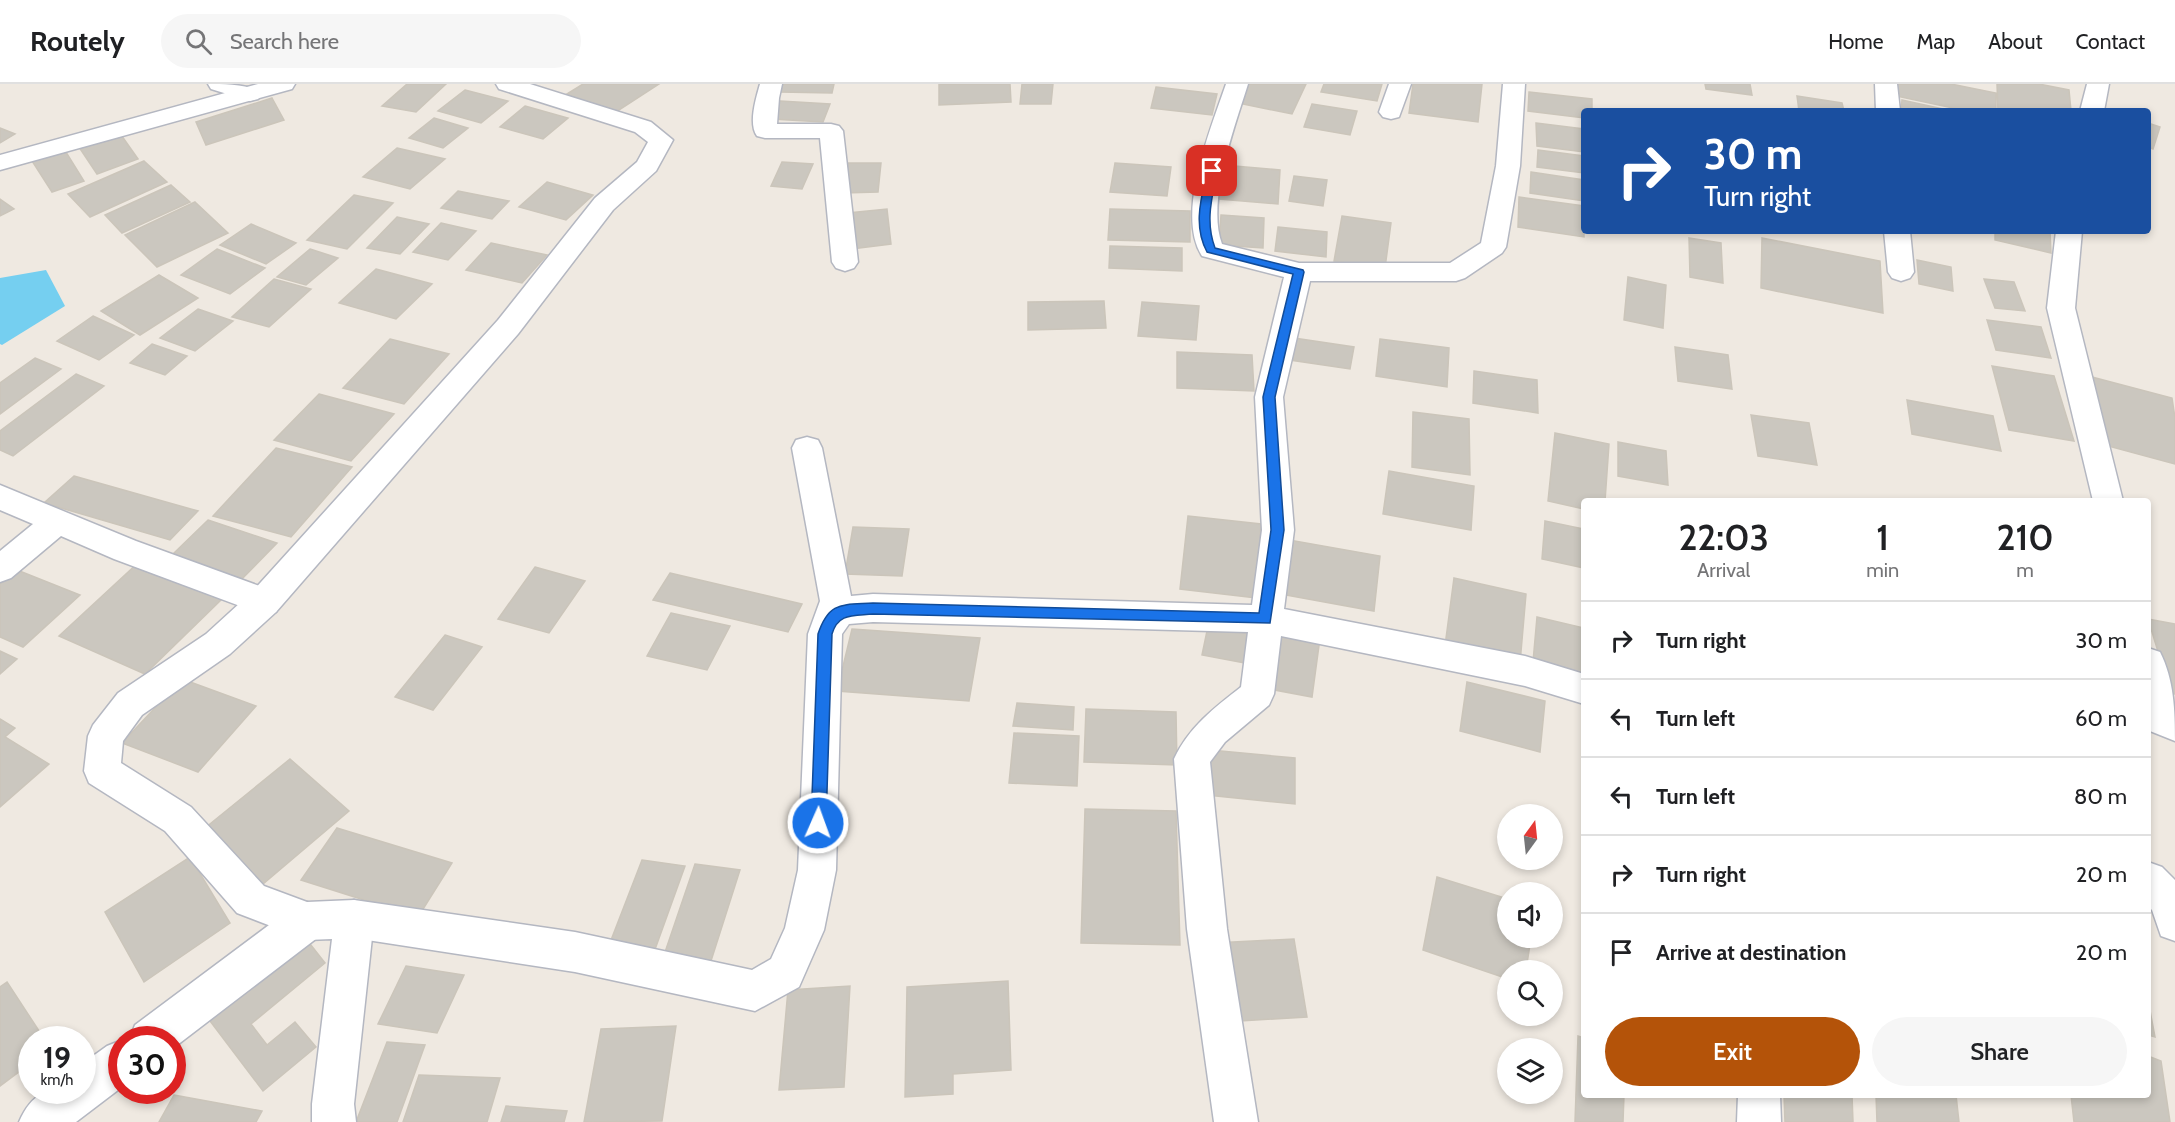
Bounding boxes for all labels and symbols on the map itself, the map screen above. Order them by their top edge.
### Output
pin [1186,145,1237,196]
position arrow [786,791,850,855]
north arrow [1497,804,1563,870]
speed limit sign: 30 [108,1026,186,1104]

